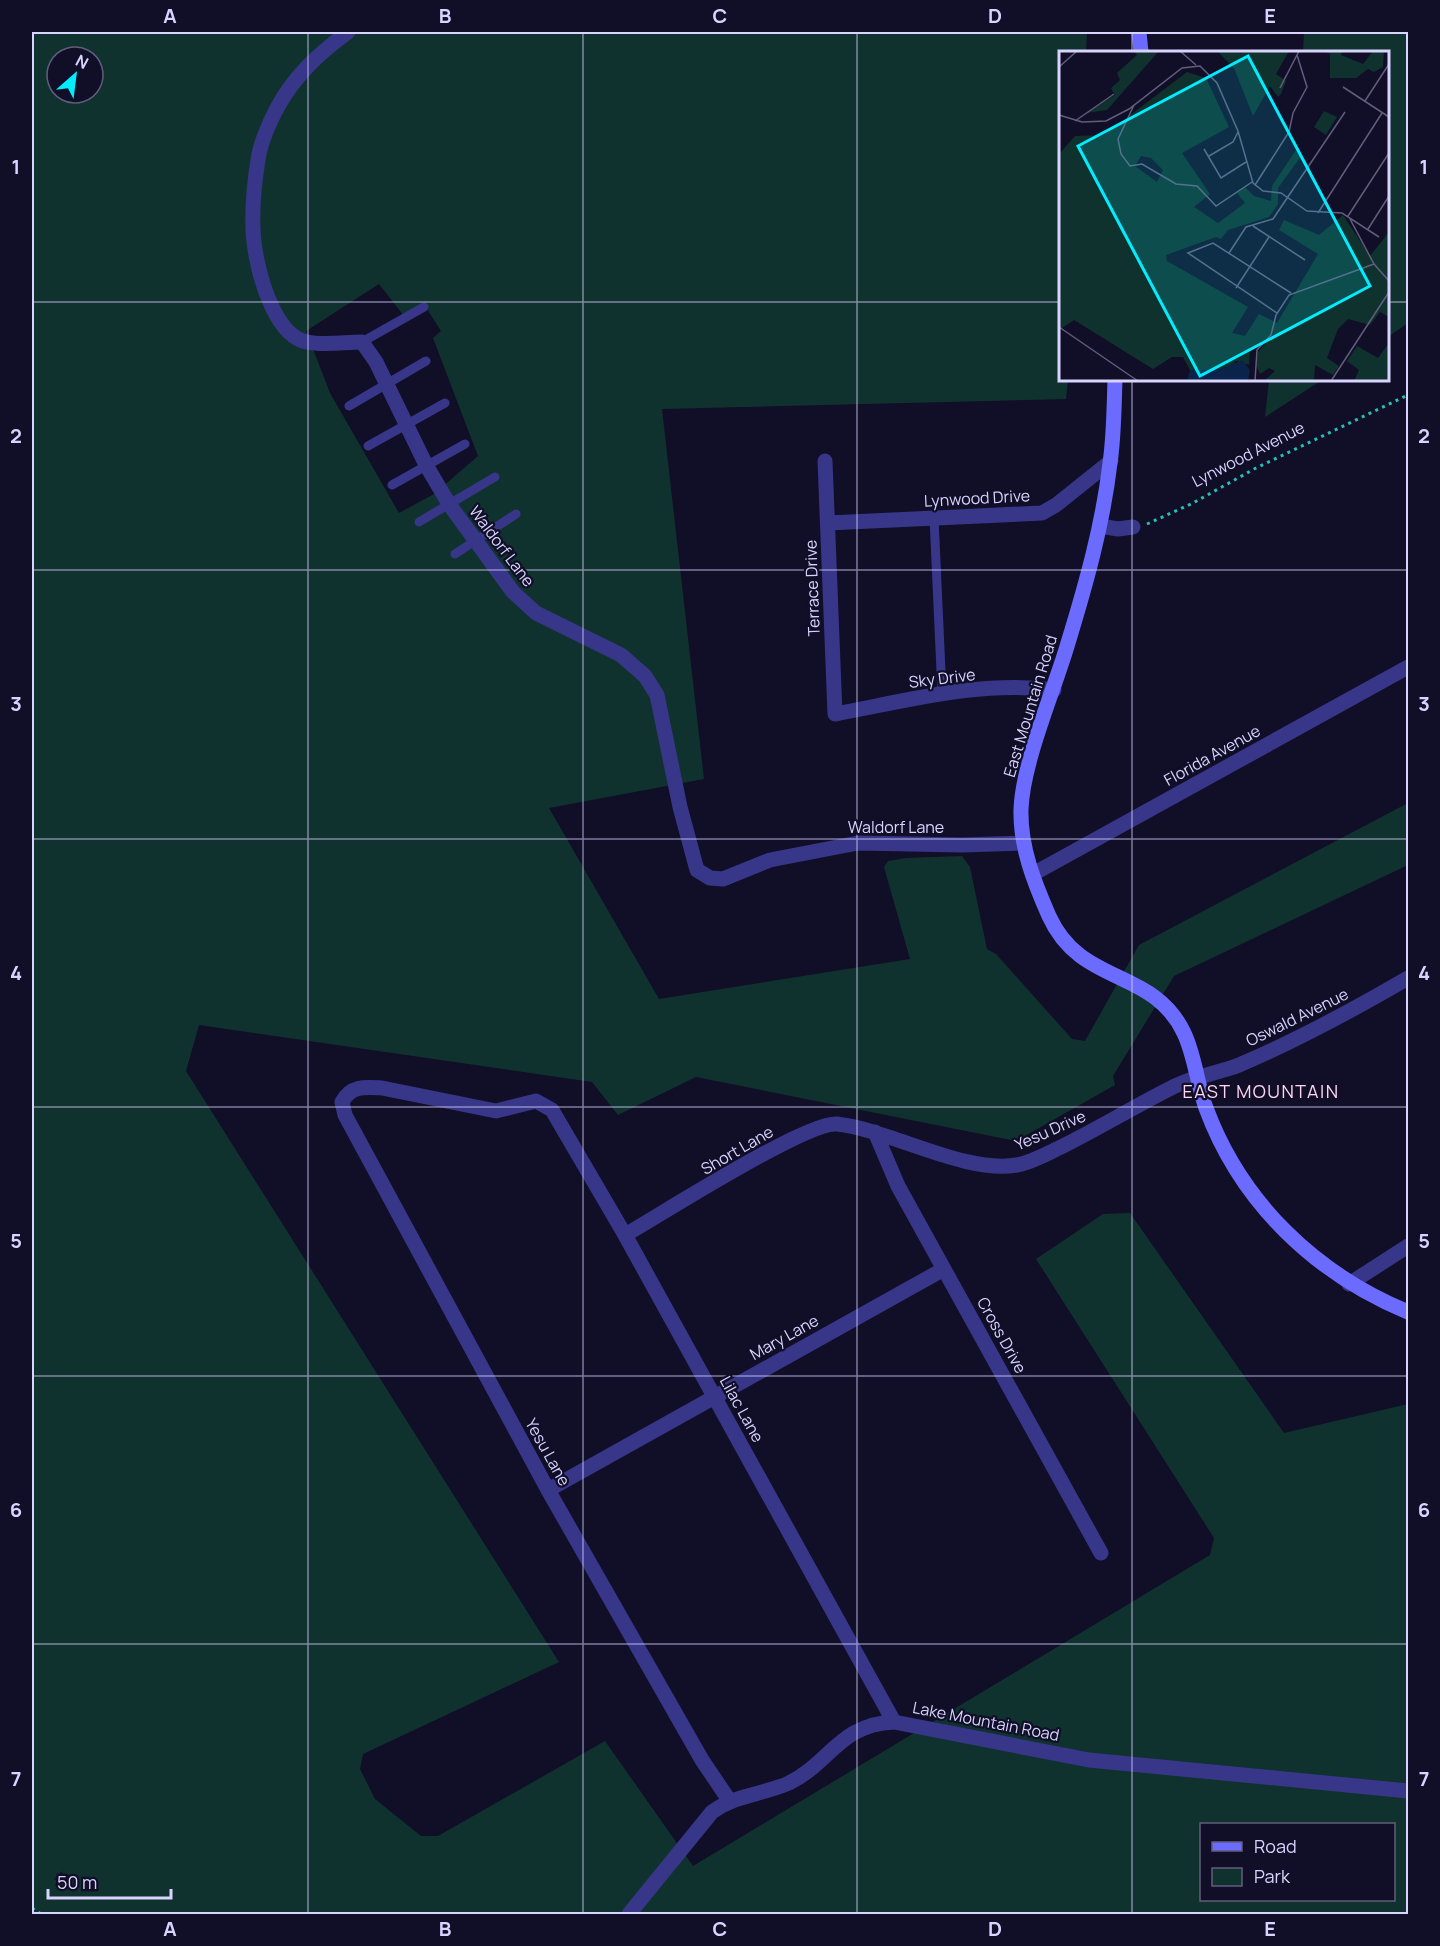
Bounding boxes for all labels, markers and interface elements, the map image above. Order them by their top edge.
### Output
text: A [163,2,177,29]
text: B [439,2,452,29]
text: C [713,2,727,29]
text: D [988,2,1002,29]
text: E [1264,2,1276,29]
north arrow [45,45,105,105]
text: N [72,49,92,74]
inset map [1059,51,1389,381]
text: 1 [12,153,20,180]
text: 1 [1420,153,1428,180]
street label: Lynwood Avenue [1188,416,1308,492]
text: 2 [10,422,22,449]
text: 2 [1418,422,1430,449]
street label: Lynwood Drive [923,484,1031,512]
street label: Waldorf Lane [464,501,540,591]
street label: Terrace Drive [799,539,825,637]
street label: East Mountain Road [998,632,1062,780]
street label: Sky Drive [907,663,977,693]
text: 3 [10,690,22,717]
text: 3 [1418,690,1430,717]
street label: Florida Avenue [1160,719,1264,791]
street label: Waldorf Lane [848,816,944,838]
text: 4 [10,959,22,986]
text: 4 [1418,959,1430,986]
street label: Oswald Avenue [1242,983,1352,1051]
district label: EAST MOUNTAIN [1182,1079,1340,1103]
street label: Yesu Drive [1011,1105,1089,1155]
street label: Short Lane [697,1120,777,1180]
text: 5 [10,1227,22,1254]
text: 5 [1418,1227,1430,1254]
street label: Cross Drive [972,1293,1032,1377]
street label: Mary Lane [746,1309,822,1365]
street label: Lilac Lane [715,1372,769,1446]
street label: Yesu Lane [520,1414,576,1490]
text: 6 [10,1496,22,1523]
text: 6 [1418,1496,1430,1523]
street label: Lake Mountain Road [911,1696,1061,1746]
text: 7 [11,1765,21,1792]
text: 7 [1419,1765,1429,1792]
legend [1200,1823,1395,1901]
text: Road [1254,1834,1297,1858]
scale bar [48,1862,171,1900]
text: Park [1254,1864,1291,1888]
text: 50 m [57,1870,97,1894]
text: A [163,1915,177,1942]
text: B [439,1915,452,1942]
text: C [713,1915,727,1942]
text: D [988,1915,1002,1942]
text: E [1264,1915,1276,1942]

